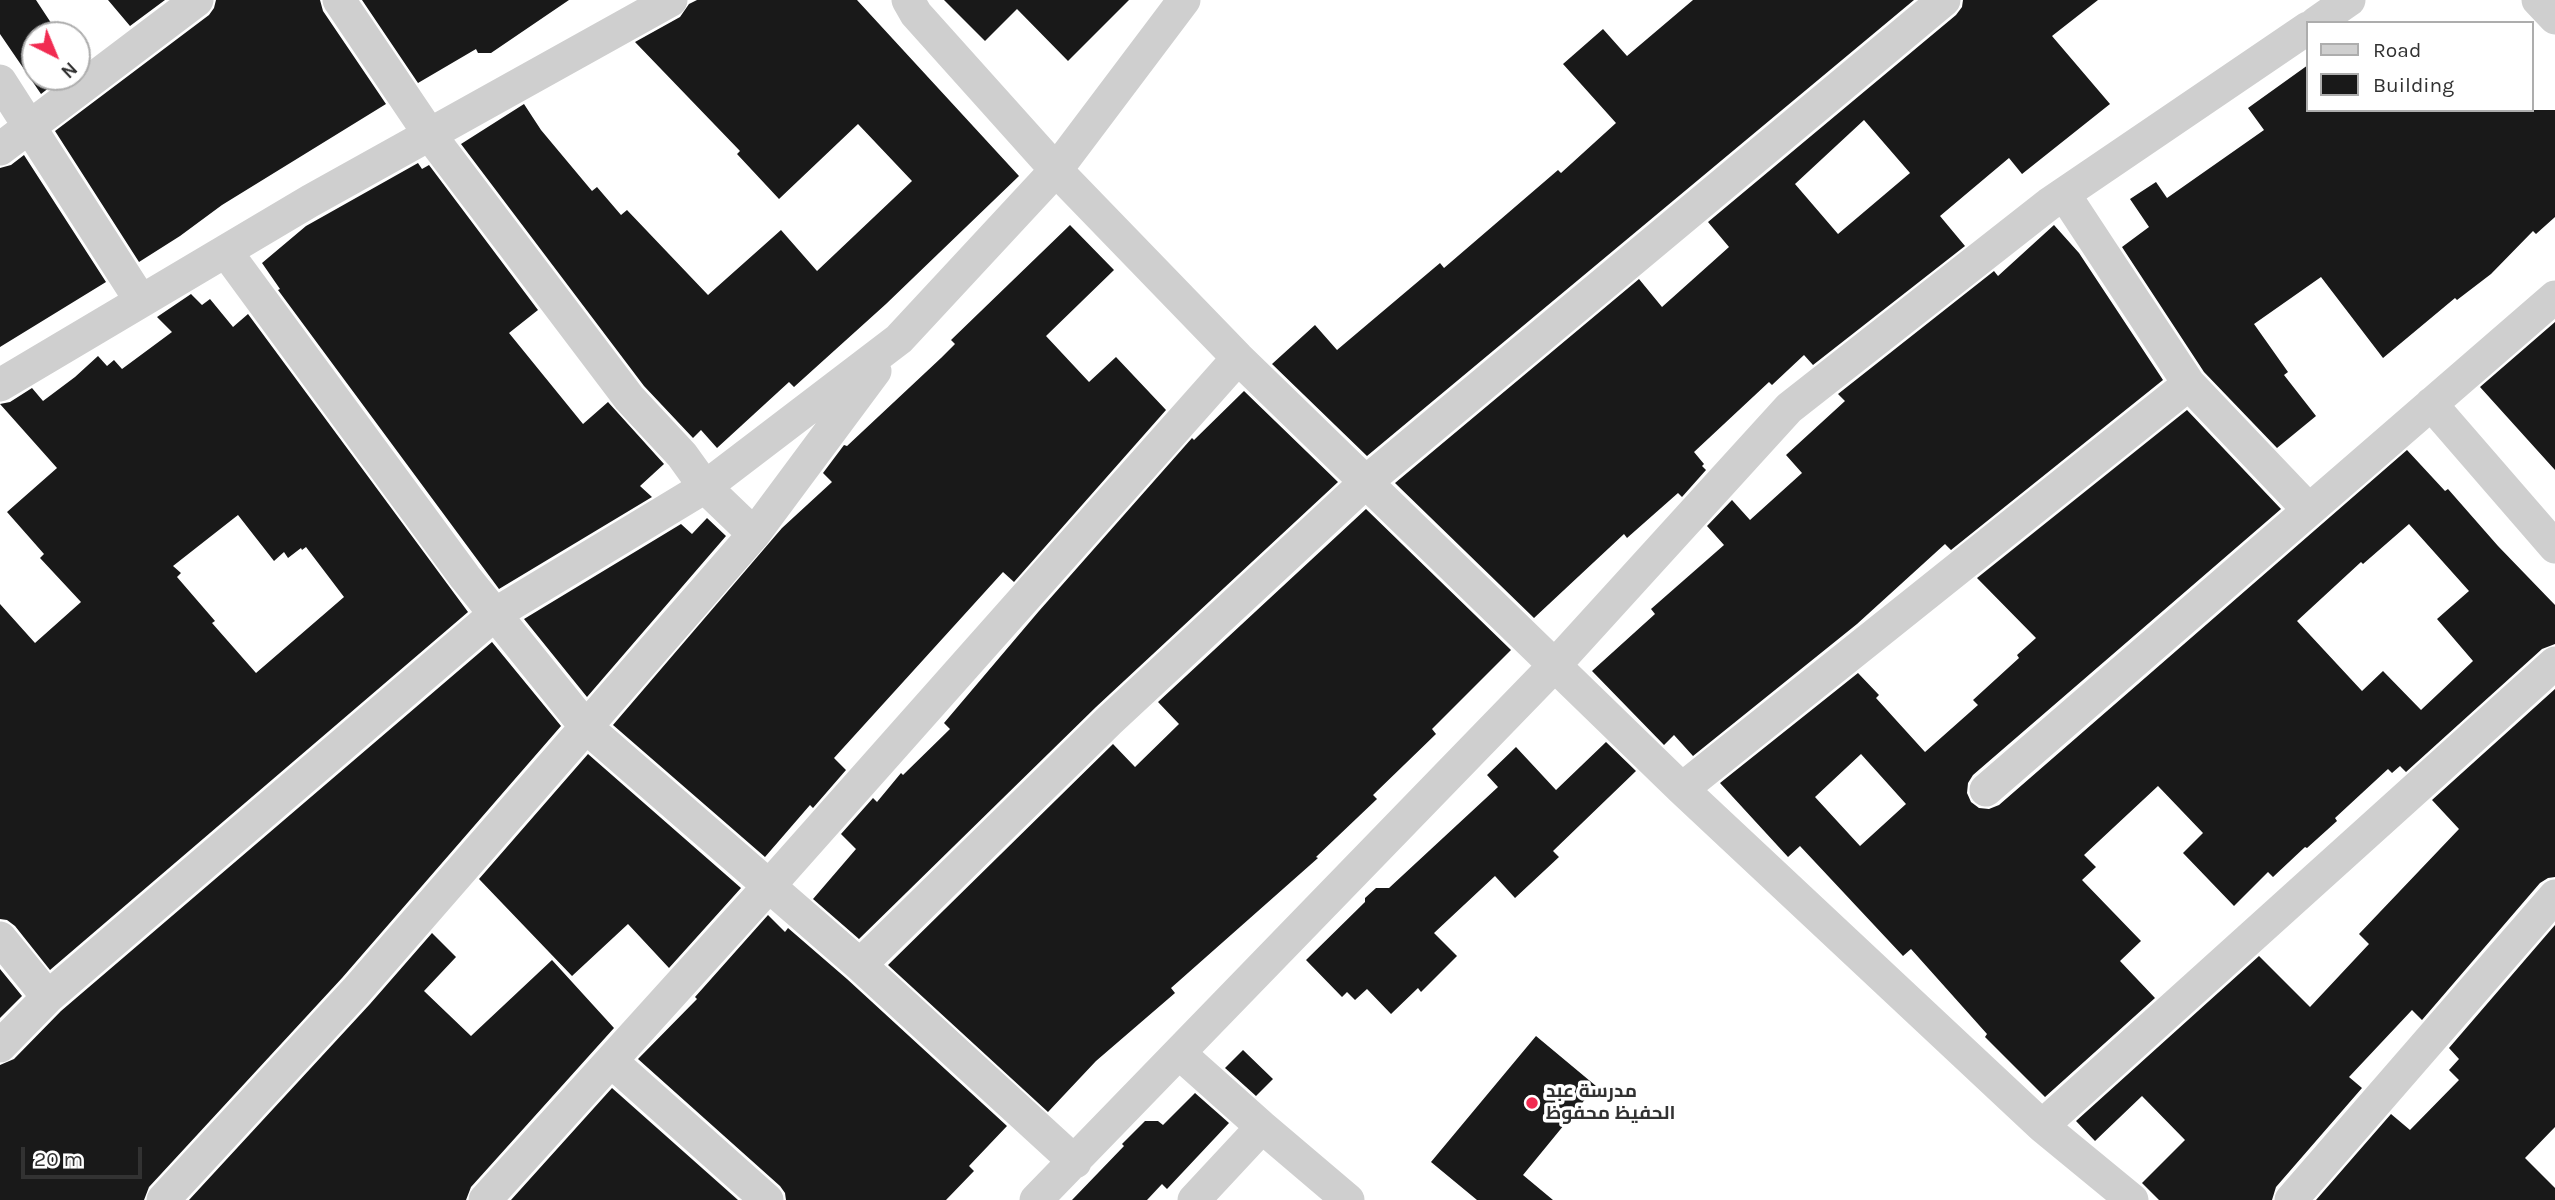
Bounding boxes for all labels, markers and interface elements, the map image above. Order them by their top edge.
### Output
north arrow [21,21,91,91]
legend [2306,21,2534,112]
text: Road [2373,38,2421,62]
text: N [56,57,81,83]
text: Building [2373,73,2454,97]
place label: مدرسة عبد الحفيظ محفوظ [1546,1081,1675,1125]
marker: مدرسة عبد الحفيظ محفوظ [1524,1095,1540,1111]
scale bar [24,1134,145,1178]
text: 20 m [34,1147,83,1171]

